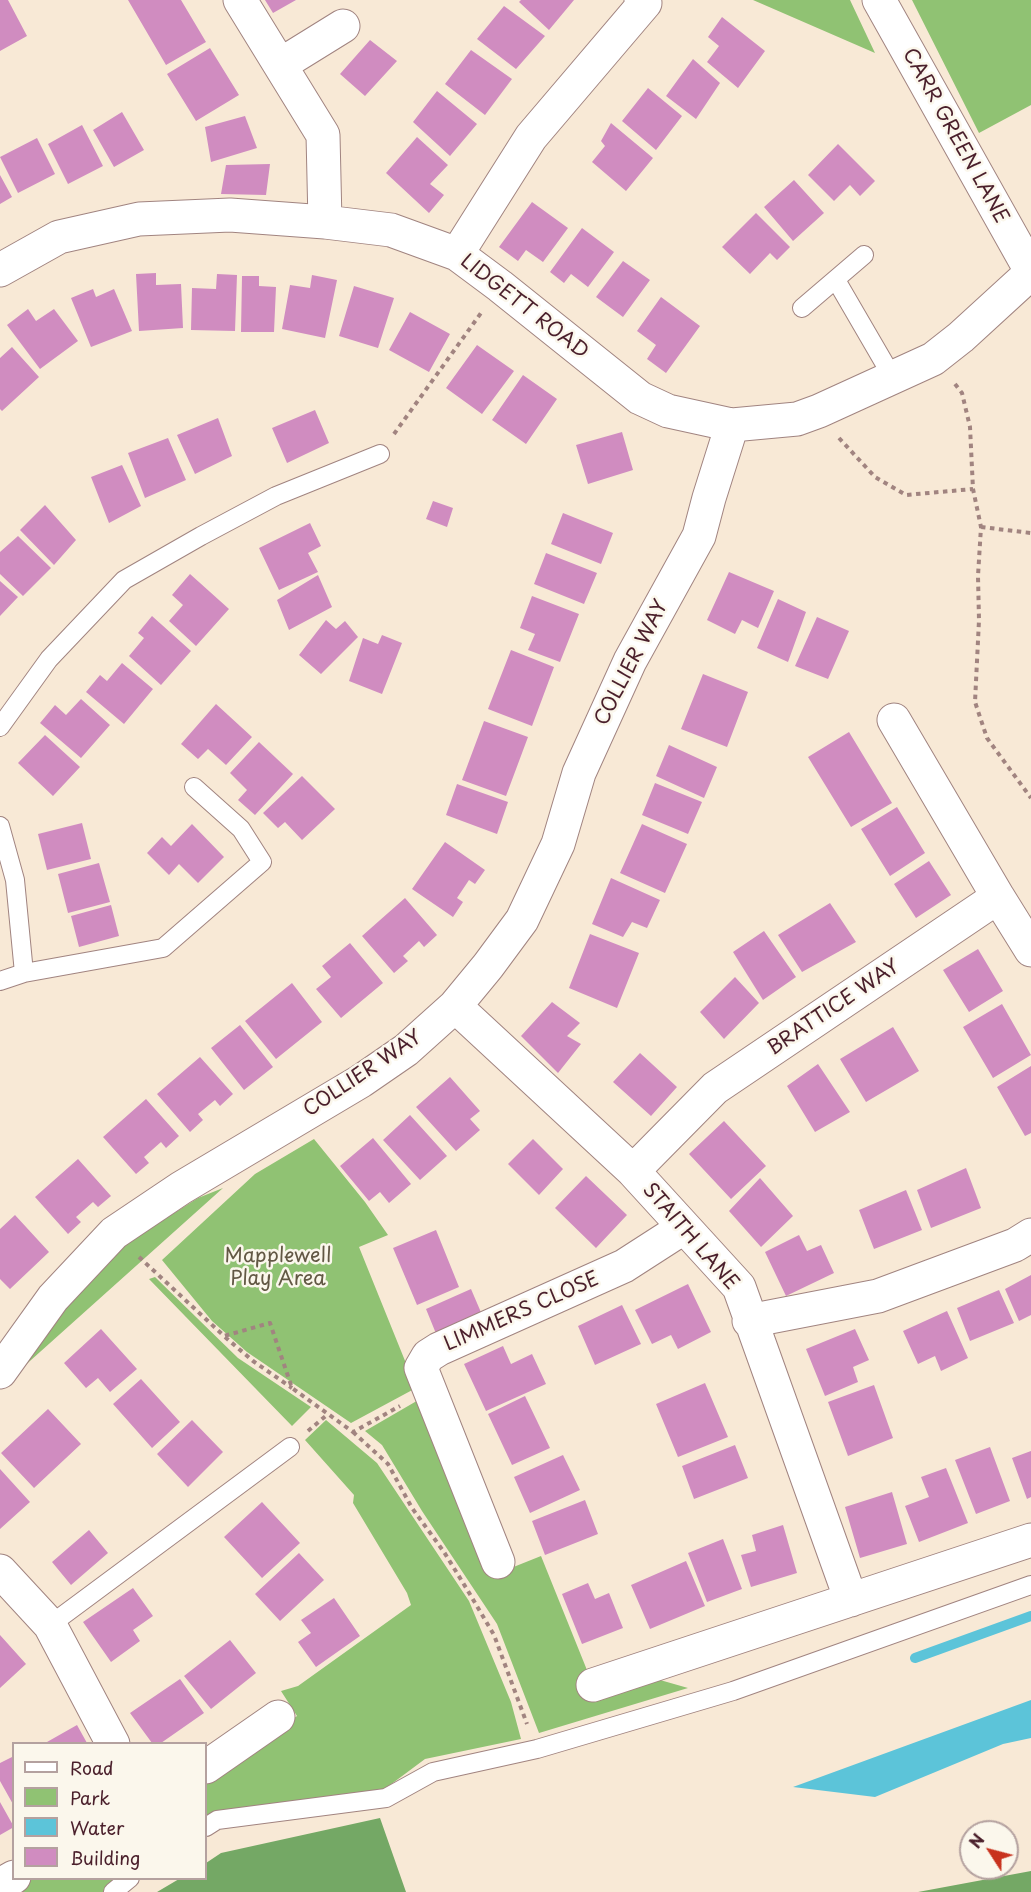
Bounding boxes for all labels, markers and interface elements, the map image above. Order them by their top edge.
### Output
street label: CARR GREEN LANE [897,44,1013,228]
street label: LIDGETT ROAD [455,250,593,364]
street label: COLLIER WAY [590,596,674,730]
street label: BRATTICE WAY [763,955,905,1061]
street label: COLLIER WAY [299,1026,427,1122]
street label: STAITH LANE [637,1178,743,1296]
park label: Mapplewell Play Area [225,1244,331,1291]
street label: LIMMERS CLOSE [441,1267,603,1357]
legend [12,1742,207,1880]
text: Road [70,1754,114,1781]
text: Park [70,1784,110,1811]
text: Water [70,1814,124,1841]
north arrow [959,1820,1019,1880]
text: N [963,1828,989,1853]
text: Building [70,1844,140,1871]

